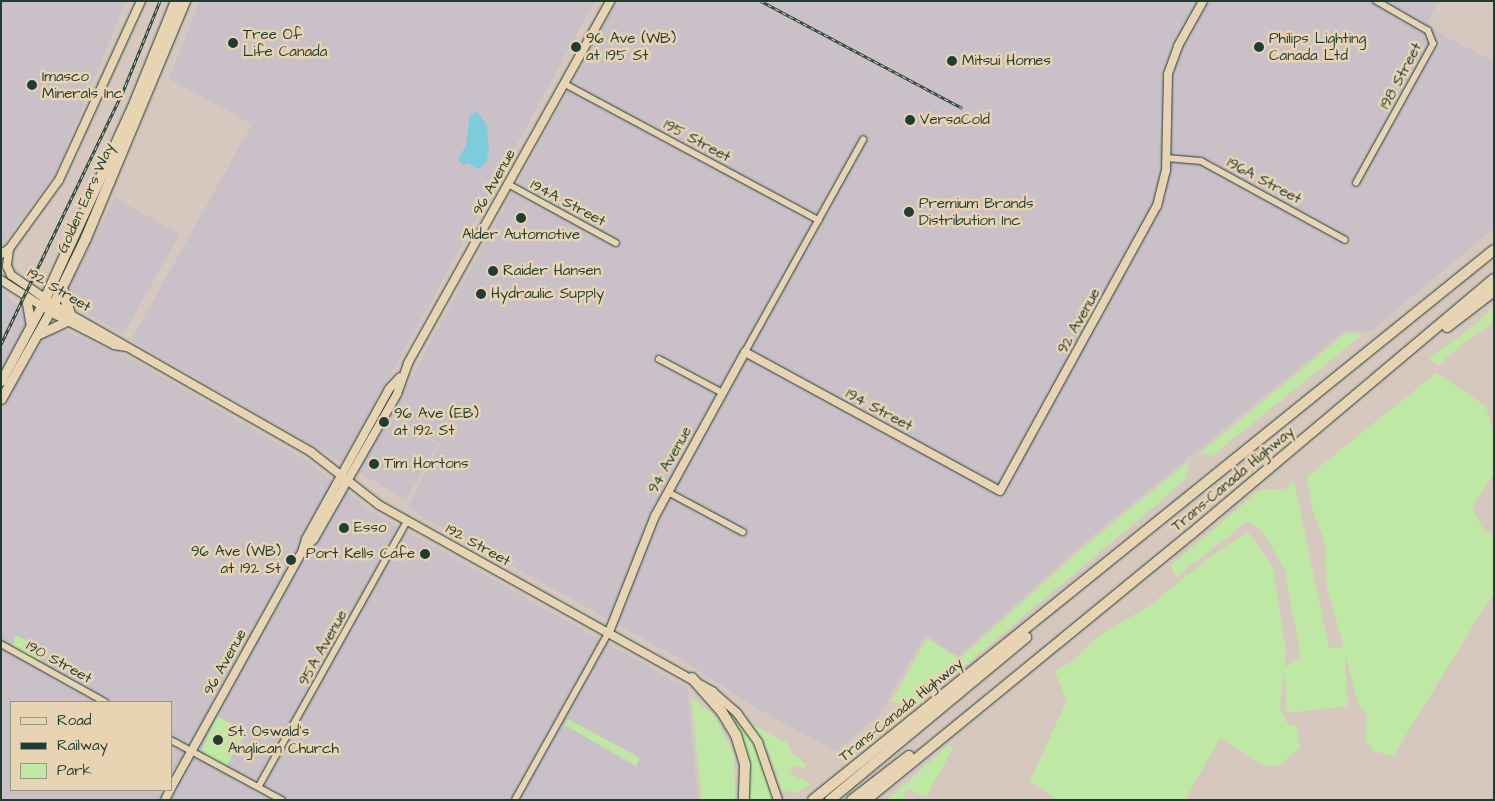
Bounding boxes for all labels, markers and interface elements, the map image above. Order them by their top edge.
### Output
place label: Tree Of Life Canada [243,25,327,60]
place label: 96 Ave (WB) at 195 St [586,29,676,64]
place label: Philips Lighting Canada Ltd [1269,29,1366,64]
marker: Tree Of Life Canada [227,37,239,49]
street label: 198 Street [1376,40,1426,112]
marker: 96 Ave (WB) at 195 St [570,41,582,53]
marker: Philips Lighting Canada Ltd [1253,41,1265,53]
place label: Mitsui Homes [962,52,1051,70]
marker: Mitsui Homes [946,55,958,67]
place label: Imasco Minerals Inc [42,67,123,102]
marker: Imasco Minerals Inc [26,79,38,91]
place label: VersaCold [920,111,990,129]
marker: VersaCold [904,114,916,126]
street label: 195 Street [660,116,734,166]
street label: Golden Ears Way [54,140,118,256]
street label: 96 Avenue [469,146,519,218]
street label: 196A Street [1224,154,1304,208]
street label: 194A Street [527,176,609,230]
place label: Premium Brands Distribution Inc [919,194,1033,229]
marker: Premium Brands Distribution Inc [903,206,915,218]
marker: Alder Automotive [515,212,527,224]
place label: Alder Automotive [462,226,580,244]
place label: Raider Hansen [503,262,601,280]
street label: 192 Street [24,264,94,316]
marker: Raider Hansen [487,265,499,277]
place label: Hydraulic Supply [491,285,604,303]
street label: 92 Avenue [1054,285,1104,357]
marker: Hydraulic Supply [475,288,487,300]
street label: 194 Street [843,385,915,435]
place label: 96 Ave (EB) at 192 St [394,404,479,439]
marker: 96 Ave (EB) at 192 St [378,416,390,428]
street label: 94 Avenue [644,423,696,497]
street label: Trans-Canada Highway [1168,423,1298,535]
place label: Tim Hortons [384,455,469,473]
marker: Tim Hortons [368,458,380,470]
place label: Esso [354,519,386,537]
street label: 192 Street [442,520,514,570]
marker: Esso [338,522,350,534]
place label: 96 Ave (WB) at 192 St [191,542,281,577]
place label: Port Kells Cafe [306,545,415,563]
marker: Port Kells Cafe [419,548,431,560]
marker: 96 Ave (WB) at 192 St [285,554,297,566]
street label: 95A Avenue [295,607,351,689]
street label: 96 Avenue [200,626,250,698]
street label: 190 Street [23,637,95,687]
street label: Trans-Canada Highway [835,654,967,766]
legend [10,701,172,791]
text: Road [57,710,91,731]
place label: St. Oswald's Anglican Church [228,722,339,757]
marker: St. Oswald's Anglican Church [212,734,224,746]
text: Railway [57,735,108,756]
text: Park [57,760,92,781]

